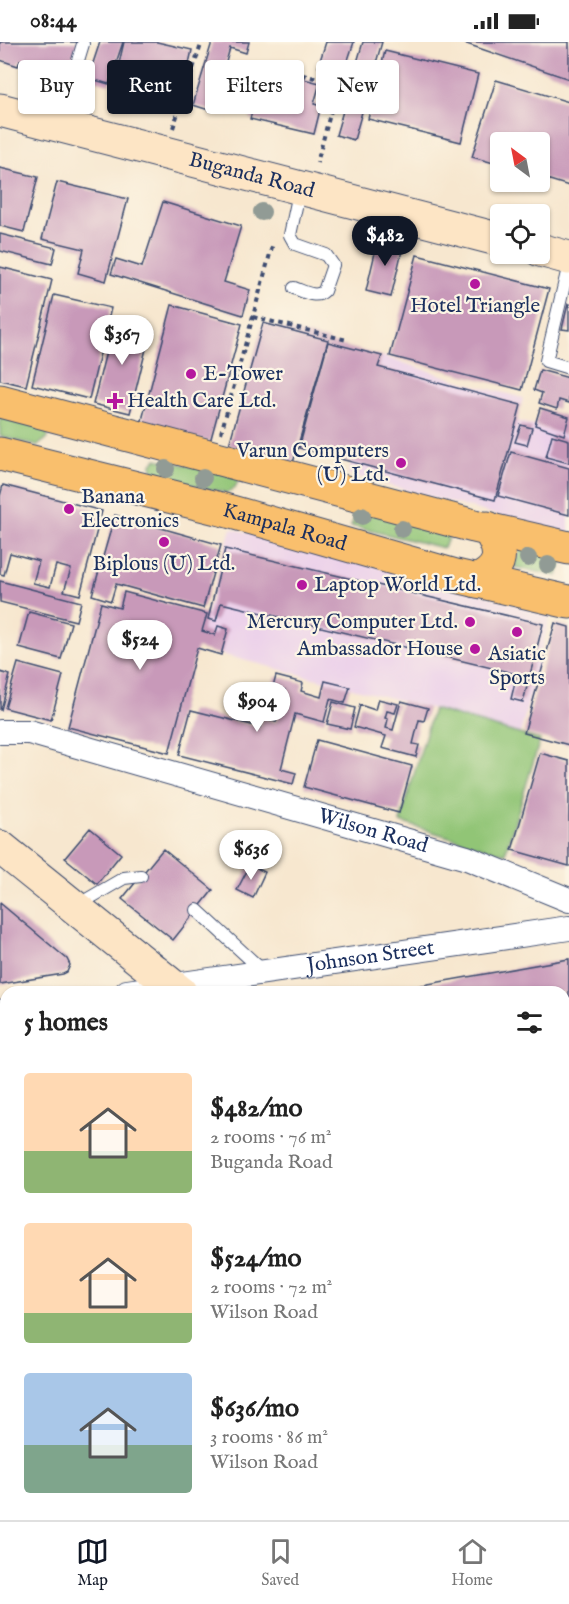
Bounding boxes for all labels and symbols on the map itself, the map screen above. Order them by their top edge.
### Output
north arrow [490,132,550,192]
street label: Buganda Road [186,146,318,205]
pin: $482 [349,216,421,267]
marker: Hotel Triangle [468,277,482,291]
place label: Hotel Triangle [410,293,540,320]
pin: $367 [86,315,158,366]
place label: E-Tower [203,361,283,388]
marker: E-Tower [184,367,198,381]
place label: Health Care Ltd. [127,388,276,415]
marker: Health Care Ltd. [108,394,122,408]
place label: Varun Computers (U) Ltd. [235,438,389,489]
marker: Varun Computers (U) Ltd. [394,456,408,470]
place label: Banana Electronics [81,484,179,535]
street label: Kampala Road [220,497,351,558]
marker: Banana Electronics [62,502,76,516]
marker: Biplous (U) Ltd. [157,535,171,549]
place label: Biplous (U) Ltd. [93,551,235,578]
place label: Laptop World Ltd. [314,572,481,599]
marker: Laptop World Ltd. [295,578,309,592]
place label: Mercury Computer Ltd. [247,609,458,636]
marker: Mercury Computer Ltd. [463,615,477,629]
pin: $524 [104,620,176,671]
marker: Asiatic Sports [510,625,524,639]
place label: Ambassador House [296,636,463,663]
place label: Asiatic Sports [487,641,546,692]
marker: Ambassador House [468,642,482,656]
pin: $904 [221,682,293,733]
street label: Wilson Road [315,802,432,860]
pin: $636 [215,830,287,881]
street label: Johnson Street [303,934,436,980]

